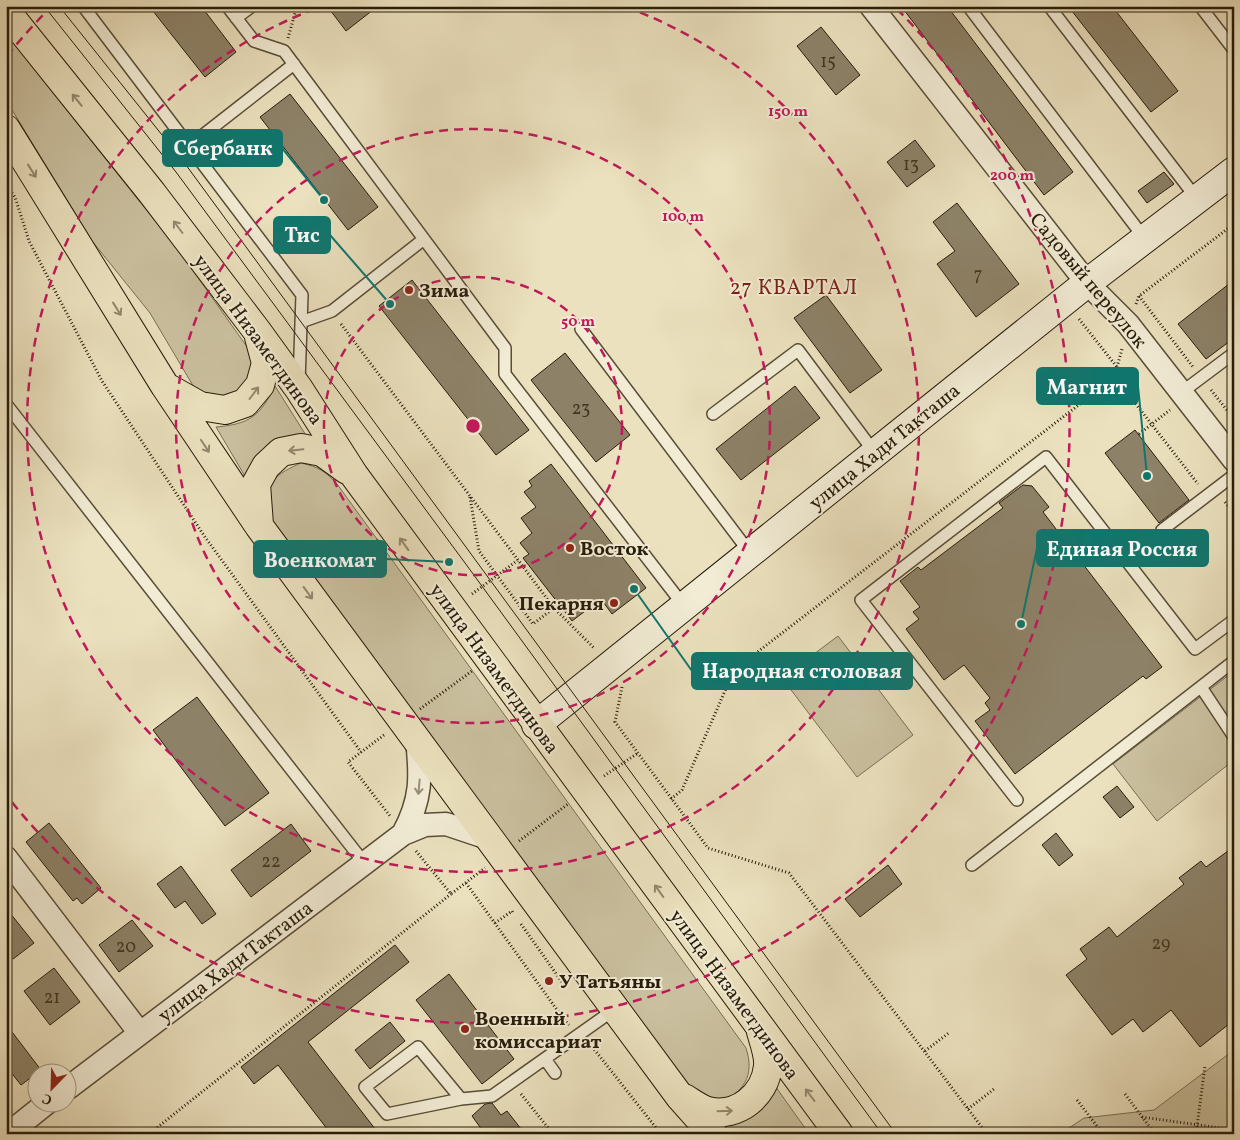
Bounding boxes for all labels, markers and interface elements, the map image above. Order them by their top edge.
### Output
house number: 15 [820,50,836,75]
one-way arrow [72,93,83,106]
text: 150 m [768,102,808,123]
callout: Сбербанк [163,130,282,166]
text: Сбербанк [174,135,273,164]
house number: 13 [903,153,919,178]
one-way arrow [27,163,37,177]
text: 200 m [990,166,1034,187]
text: 100 m [662,207,705,228]
street label: Садовый переулок [1022,207,1153,356]
callout: Тис [274,217,330,253]
one-way arrow [172,221,183,234]
text: Тис [284,222,320,251]
street label: улица Низаметдинова [186,249,329,431]
house number: 7 [974,263,982,288]
district label: 27 КВАРТАЛ [730,274,858,303]
place label: Зима [419,278,470,306]
marker: Зима [403,284,415,296]
one-way arrow [112,302,123,316]
text: 50 m [561,312,595,333]
callout: Магнит [1037,368,1138,404]
text: Магнит [1047,374,1128,403]
street label: улица Хади Такташа [804,378,967,517]
one-way arrow [248,386,259,399]
house number: 23 [572,397,590,422]
centre of rings [464,417,482,435]
one-way arrow [200,438,210,452]
one-way arrow [289,445,305,455]
callout: Единая Россия [1037,530,1208,566]
place label: Восток [580,536,649,564]
text: Единая Россия [1047,536,1197,565]
one-way arrow [399,538,410,551]
callout: Военкомат [254,541,386,577]
marker: Восток [564,542,576,554]
text: Военкомат [264,547,377,576]
street label: улица Низаметдинова [422,578,565,760]
one-way arrow [303,586,314,599]
place label: Пекарня [519,591,604,619]
marker: Пекарня [608,597,620,609]
callout: Народная столовая [692,653,912,689]
text: Народная столовая [702,658,902,687]
one-way arrow [414,779,424,795]
house number: 22 [261,850,281,875]
one-way arrow [654,884,664,898]
street label: улица Хади Такташа [153,895,320,1030]
street label: улица Низаметдинова [662,904,805,1086]
house number: 29 [1152,932,1170,957]
house number: 20 [116,935,136,960]
place label: У Татьяны [559,969,661,997]
marker: У Татьяны [543,975,555,987]
house number: 21 [44,986,60,1011]
place label: Военный комиссариат [475,1006,602,1057]
marker: Военный комиссариат [459,1023,471,1035]
north arrow [28,1062,78,1112]
text: С [40,1088,55,1109]
one-way arrow [804,1089,815,1102]
one-way arrow [717,1106,733,1116]

